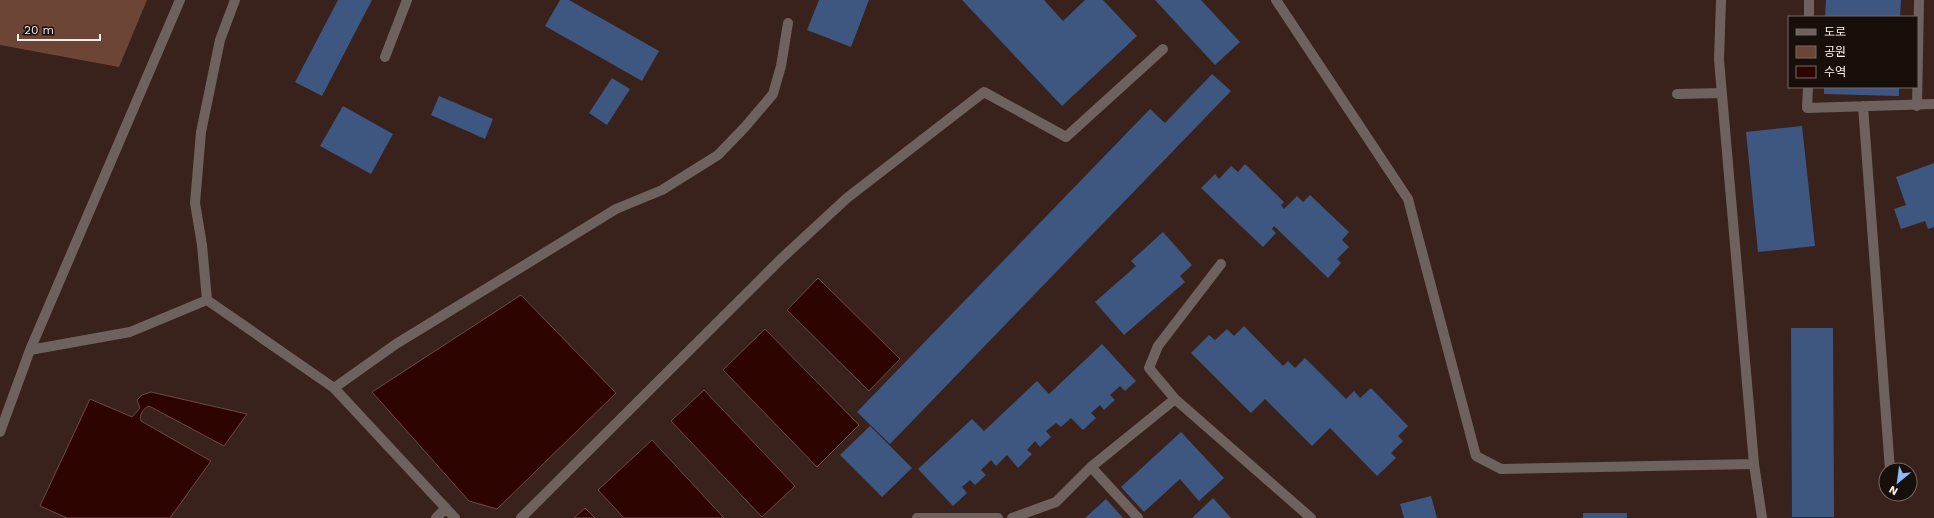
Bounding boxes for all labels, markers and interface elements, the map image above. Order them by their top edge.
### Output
scale bar [18,16,100,42]
legend [1788,16,1918,88]
text: 20 m [24,23,54,37]
text: 도로 [1824,25,1846,39]
text: 공원 [1824,45,1846,59]
text: 수역 [1824,65,1846,79]
north arrow [1878,462,1918,502]
text: N [1887,483,1900,498]

